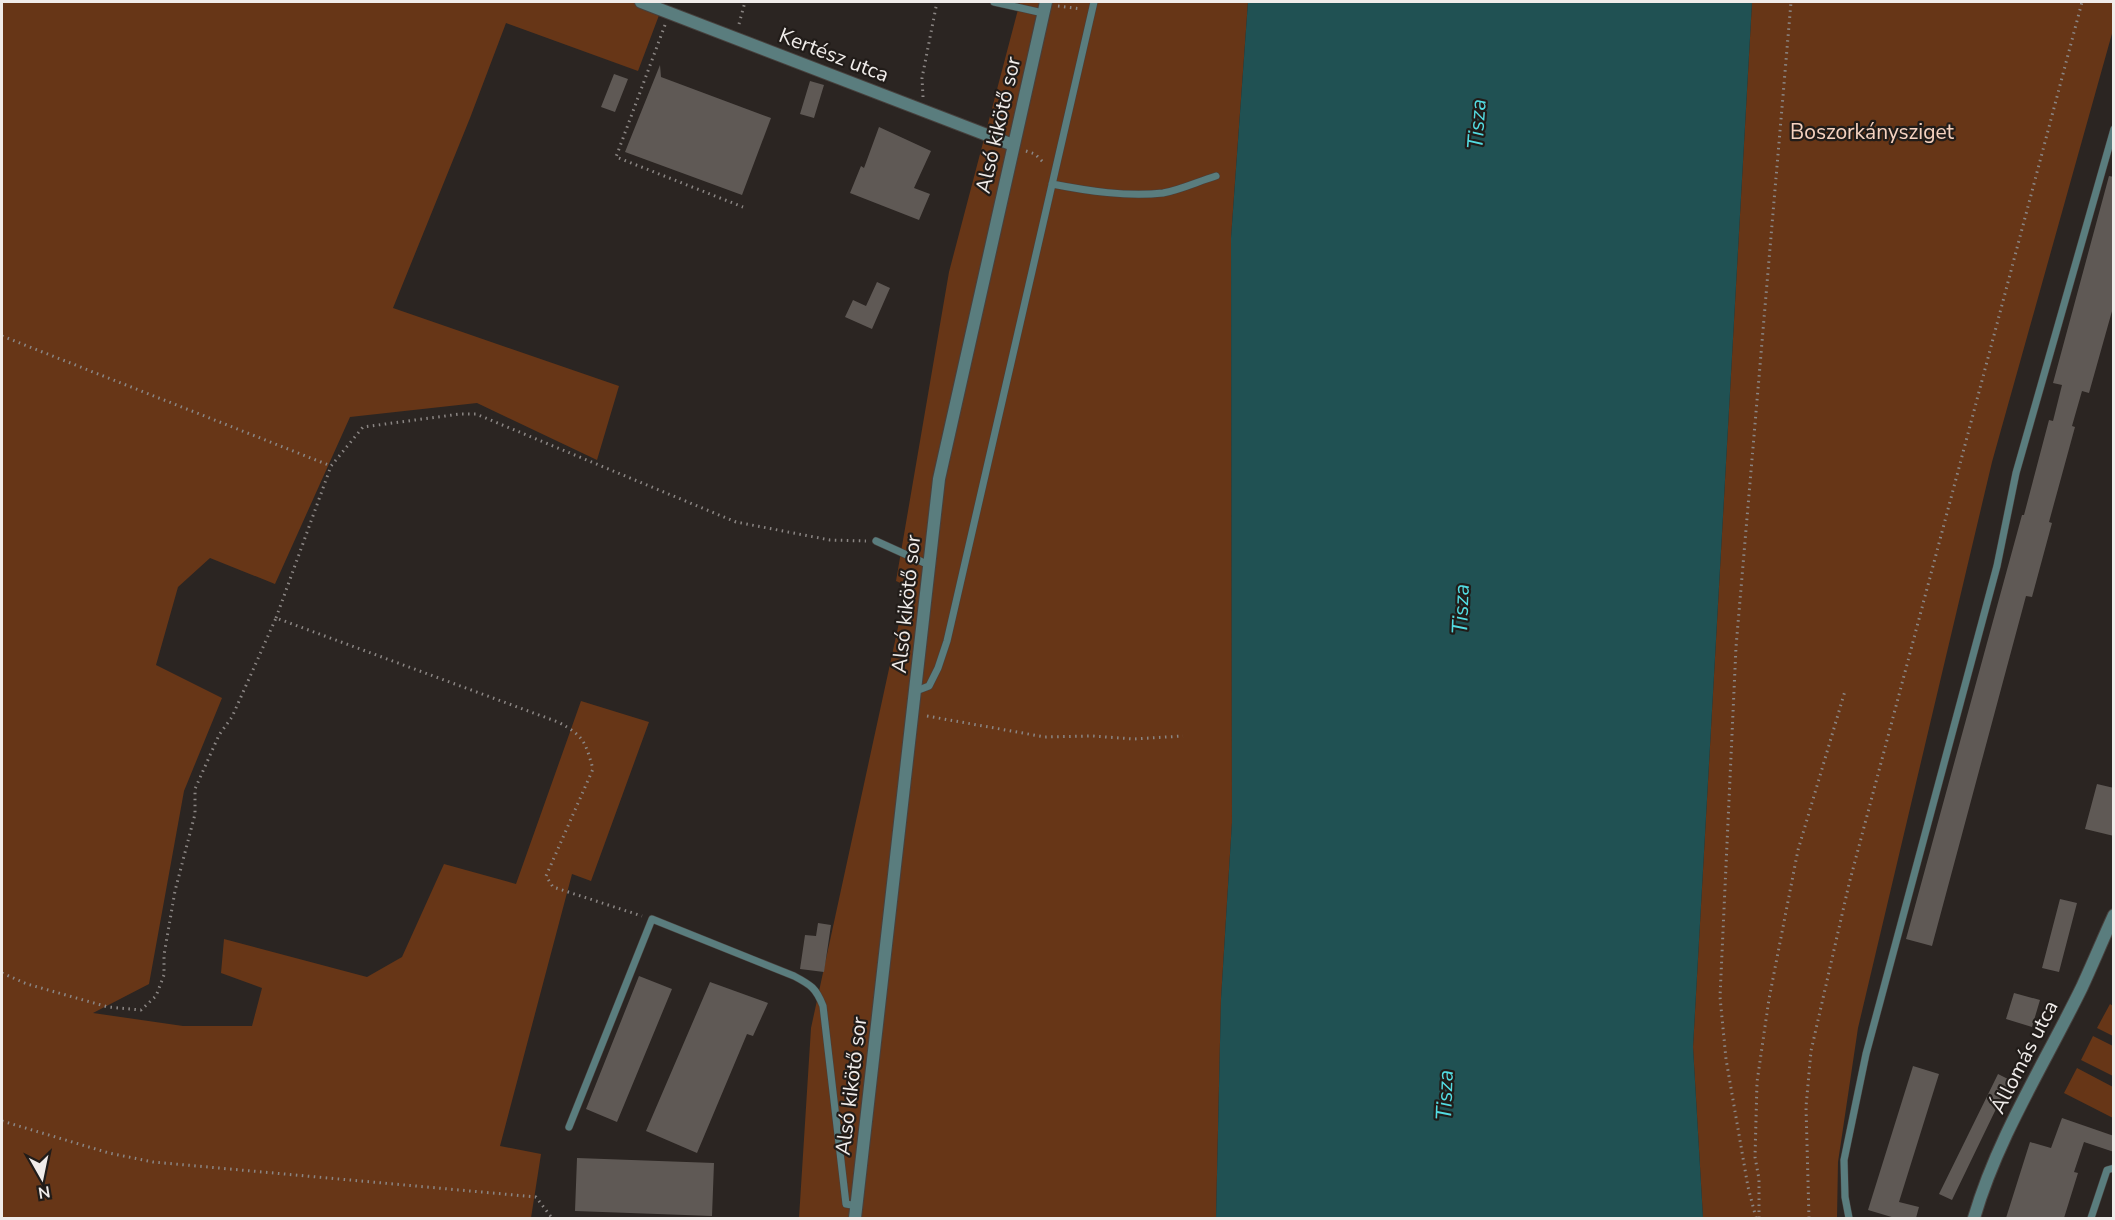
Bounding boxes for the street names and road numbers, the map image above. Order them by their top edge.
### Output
street label: Kertész utca [775,21,893,89]
street label: Alsó kikötő sor [969,53,1027,196]
street label: Alsó kikötő sor [885,533,927,675]
street label: Állomás utca [1983,996,2065,1118]
street label: Alsó kikötő sor [829,1015,873,1157]

